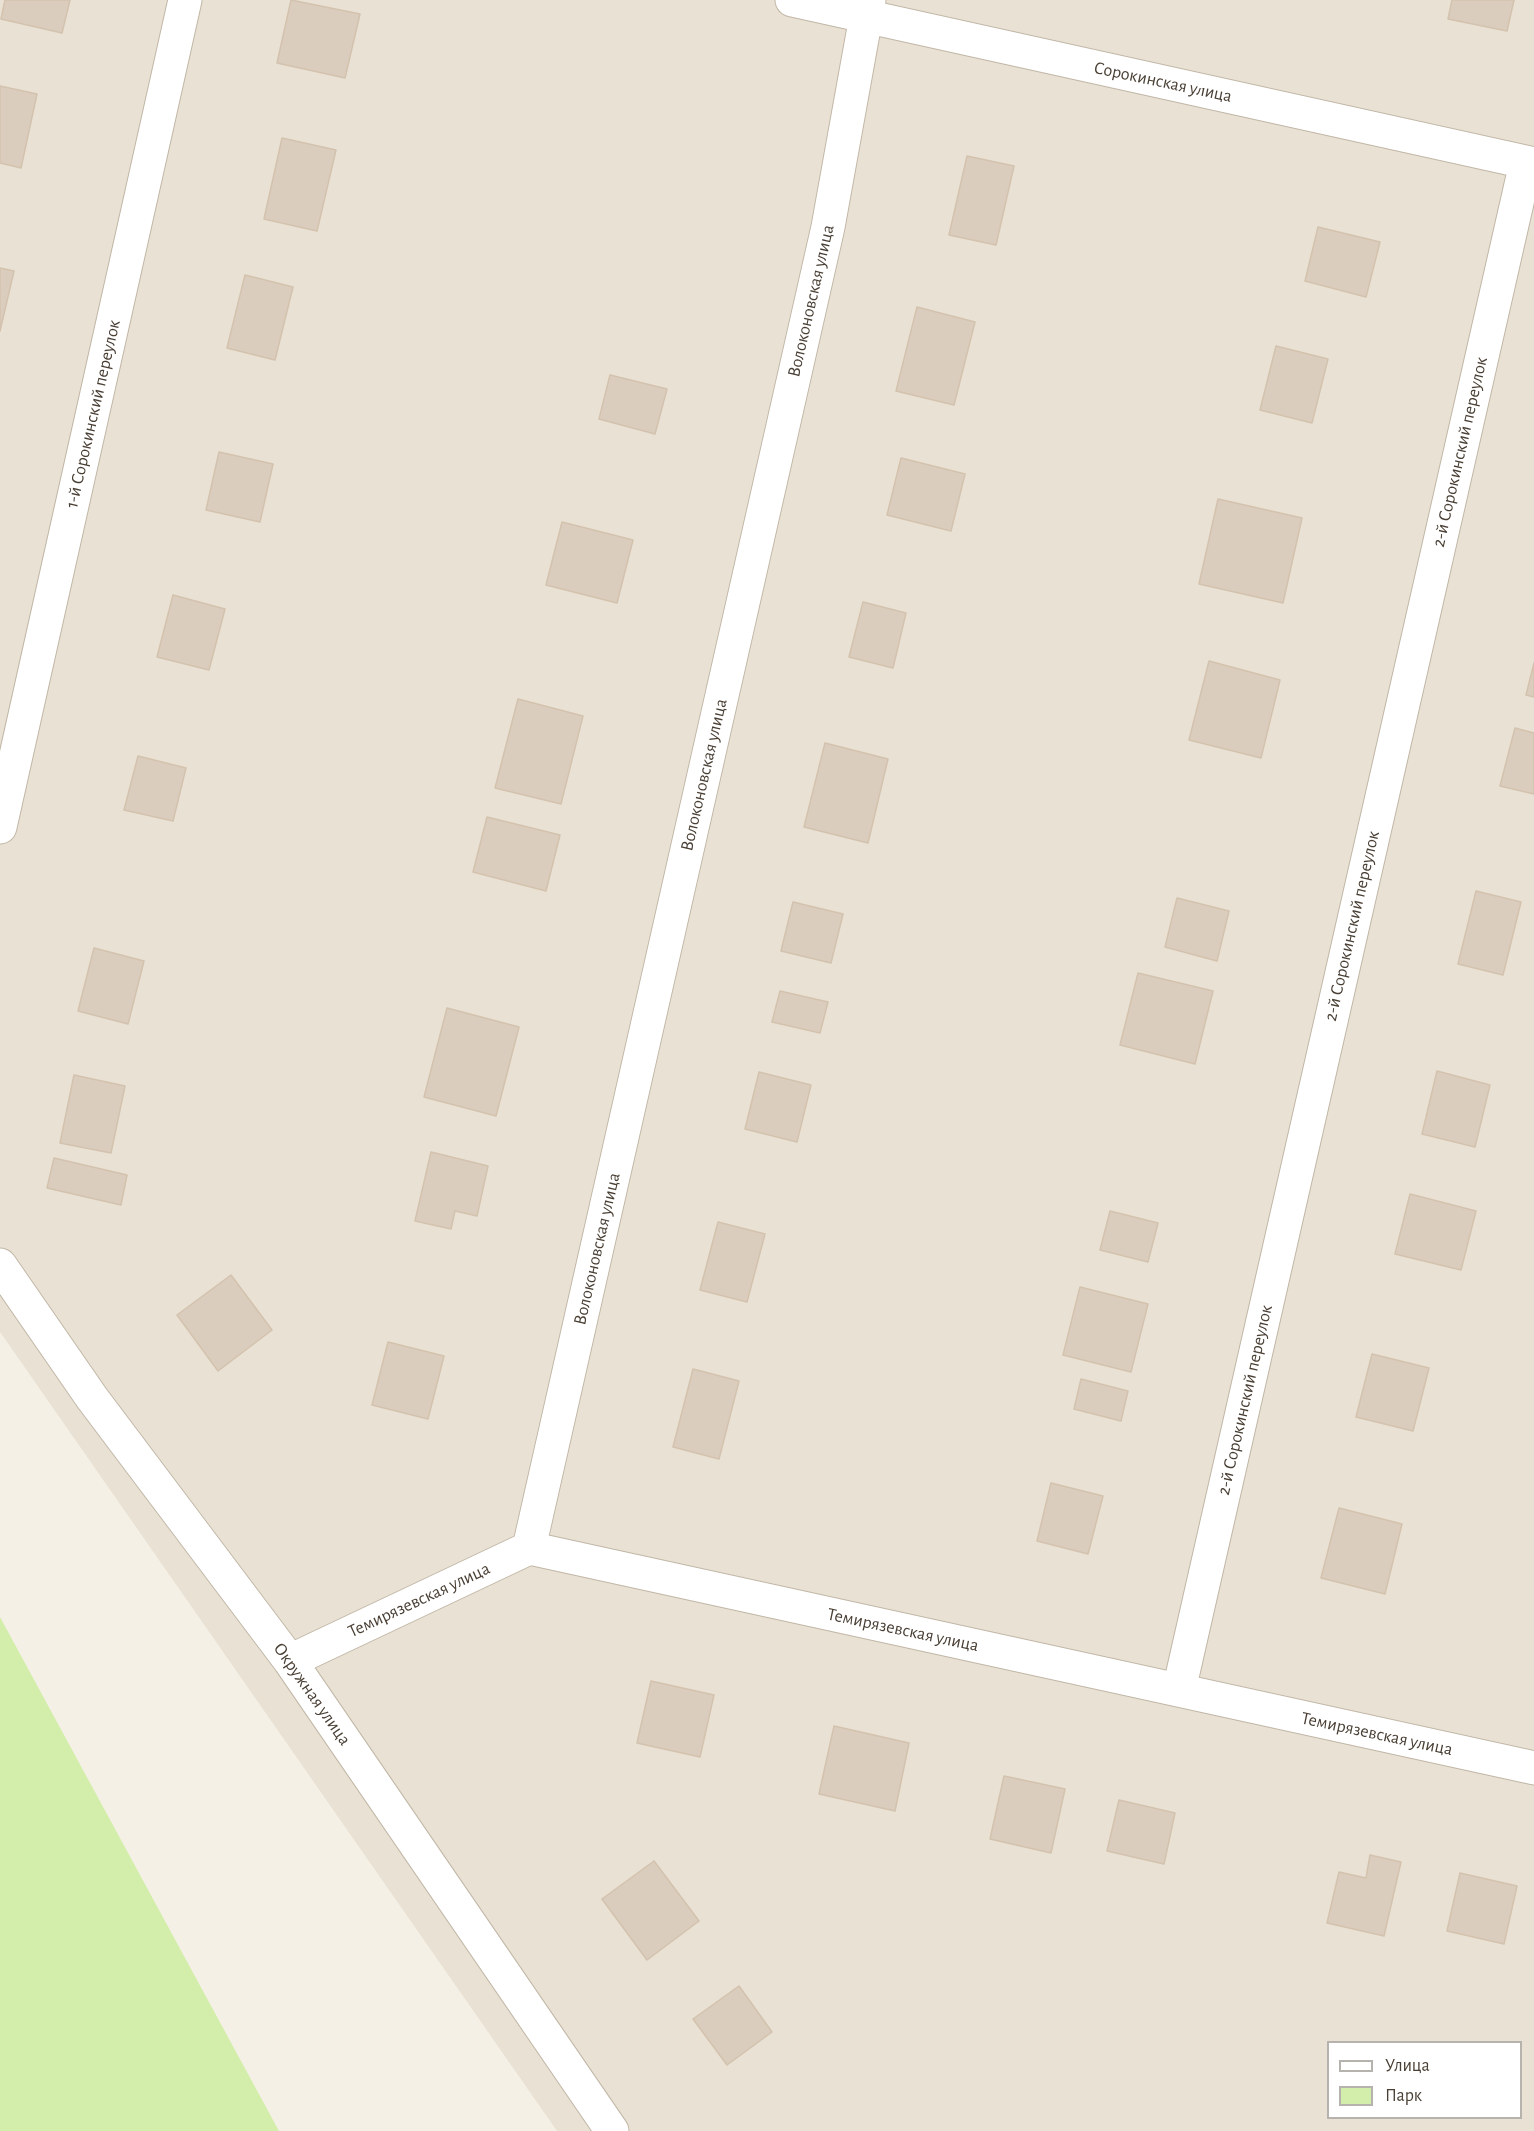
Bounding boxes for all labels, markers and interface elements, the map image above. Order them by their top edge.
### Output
street label: Сорокинская улица [1092,57,1234,107]
street label: Волоконовская улица [783,223,839,379]
street label: 1-й Сорокинский переулок [61,318,125,510]
street label: 2-й Сорокинский переулок [1428,355,1492,549]
street label: Волоконовская улица [676,697,732,853]
street label: 2-й Сорокинский переулок [1320,829,1384,1023]
street label: Волоконовская улица [569,1171,625,1327]
street label: 2-й Сорокинский переулок [1213,1303,1277,1497]
street label: Темирязевская улица [345,1558,493,1642]
street label: Темирязевская улица [825,1603,981,1657]
street label: Окружная улица [269,1638,355,1750]
street label: Темирязевская улица [1299,1707,1455,1761]
legend [1327,2041,1522,2119]
text: Улица [1385,2057,1430,2075]
text: Парк [1385,2087,1422,2105]

